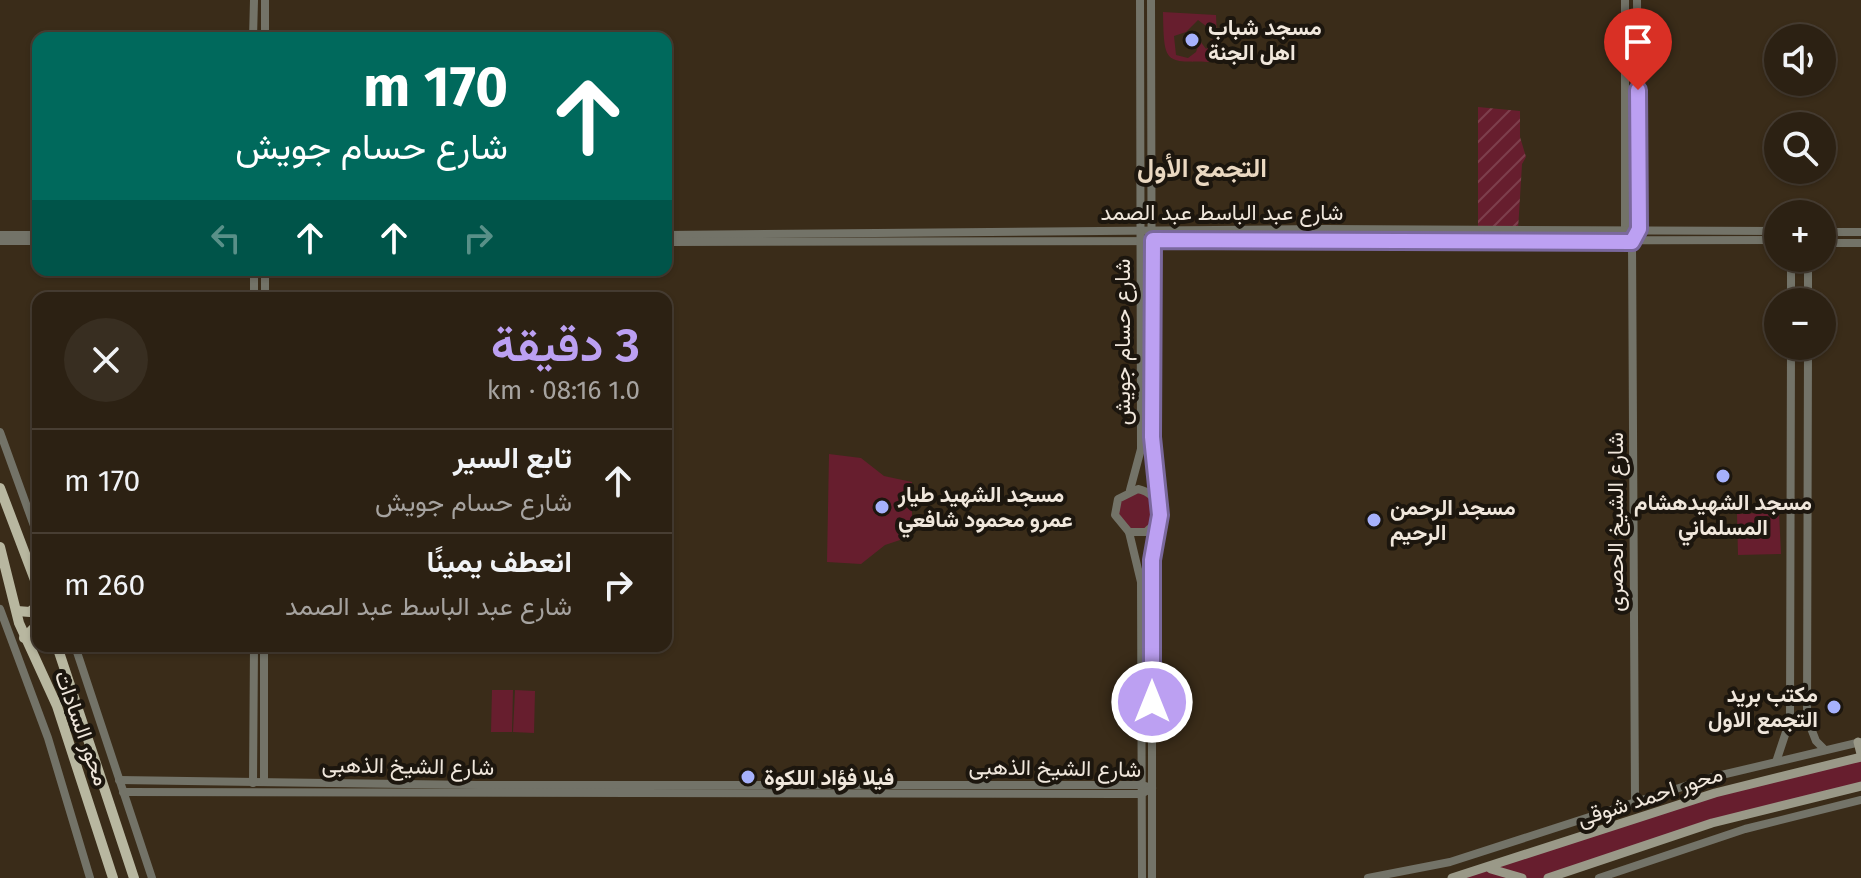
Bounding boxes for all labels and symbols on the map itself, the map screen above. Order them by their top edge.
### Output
pin [1604,8,1672,90]
place label: مسجد شباب اهل الجنة [1208,14,1322,66]
marker: مسجد شباب اهل الجنة [1183,31,1201,49]
district label: التجمع الأول [1137,153,1267,186]
street label: شارع عبد الباسط عبد الصمد [1101,199,1343,227]
street label: شارع حسام جويش [1109,259,1137,425]
street label: شارع الشيخ الحصرى [1602,432,1630,612]
marker: مسجد الشهيدهشام المسلماني [1714,467,1732,485]
place label: مسجد الشهيد طيار عمرو محمود شافعي [897,481,1073,538]
place label: مسجد الشهيدهشام المسلماني [1634,489,1812,546]
place label: مسجد الرحمن الرحيم [1390,494,1516,547]
marker: مسجد الشهيد طيار عمرو محمود شافعي [873,498,891,516]
marker: مسجد الرحمن الرحيم [1365,511,1383,529]
position arrow [1110,660,1194,744]
street label: محور السادات [49,667,115,789]
place label: مكتب بريد التجمع الاول [1708,681,1818,734]
marker: مكتب بريد التجمع الاول [1825,698,1843,716]
street label: شارع الشيخ الذهبى [321,751,495,782]
street label: شارع الشيخ الذهبى [968,753,1142,784]
street label: محور احمد شوقى [1574,760,1726,832]
place label: فيلا فؤاد اللكوة [764,764,894,791]
marker: فيلا فؤاد اللكوة [739,768,757,786]

